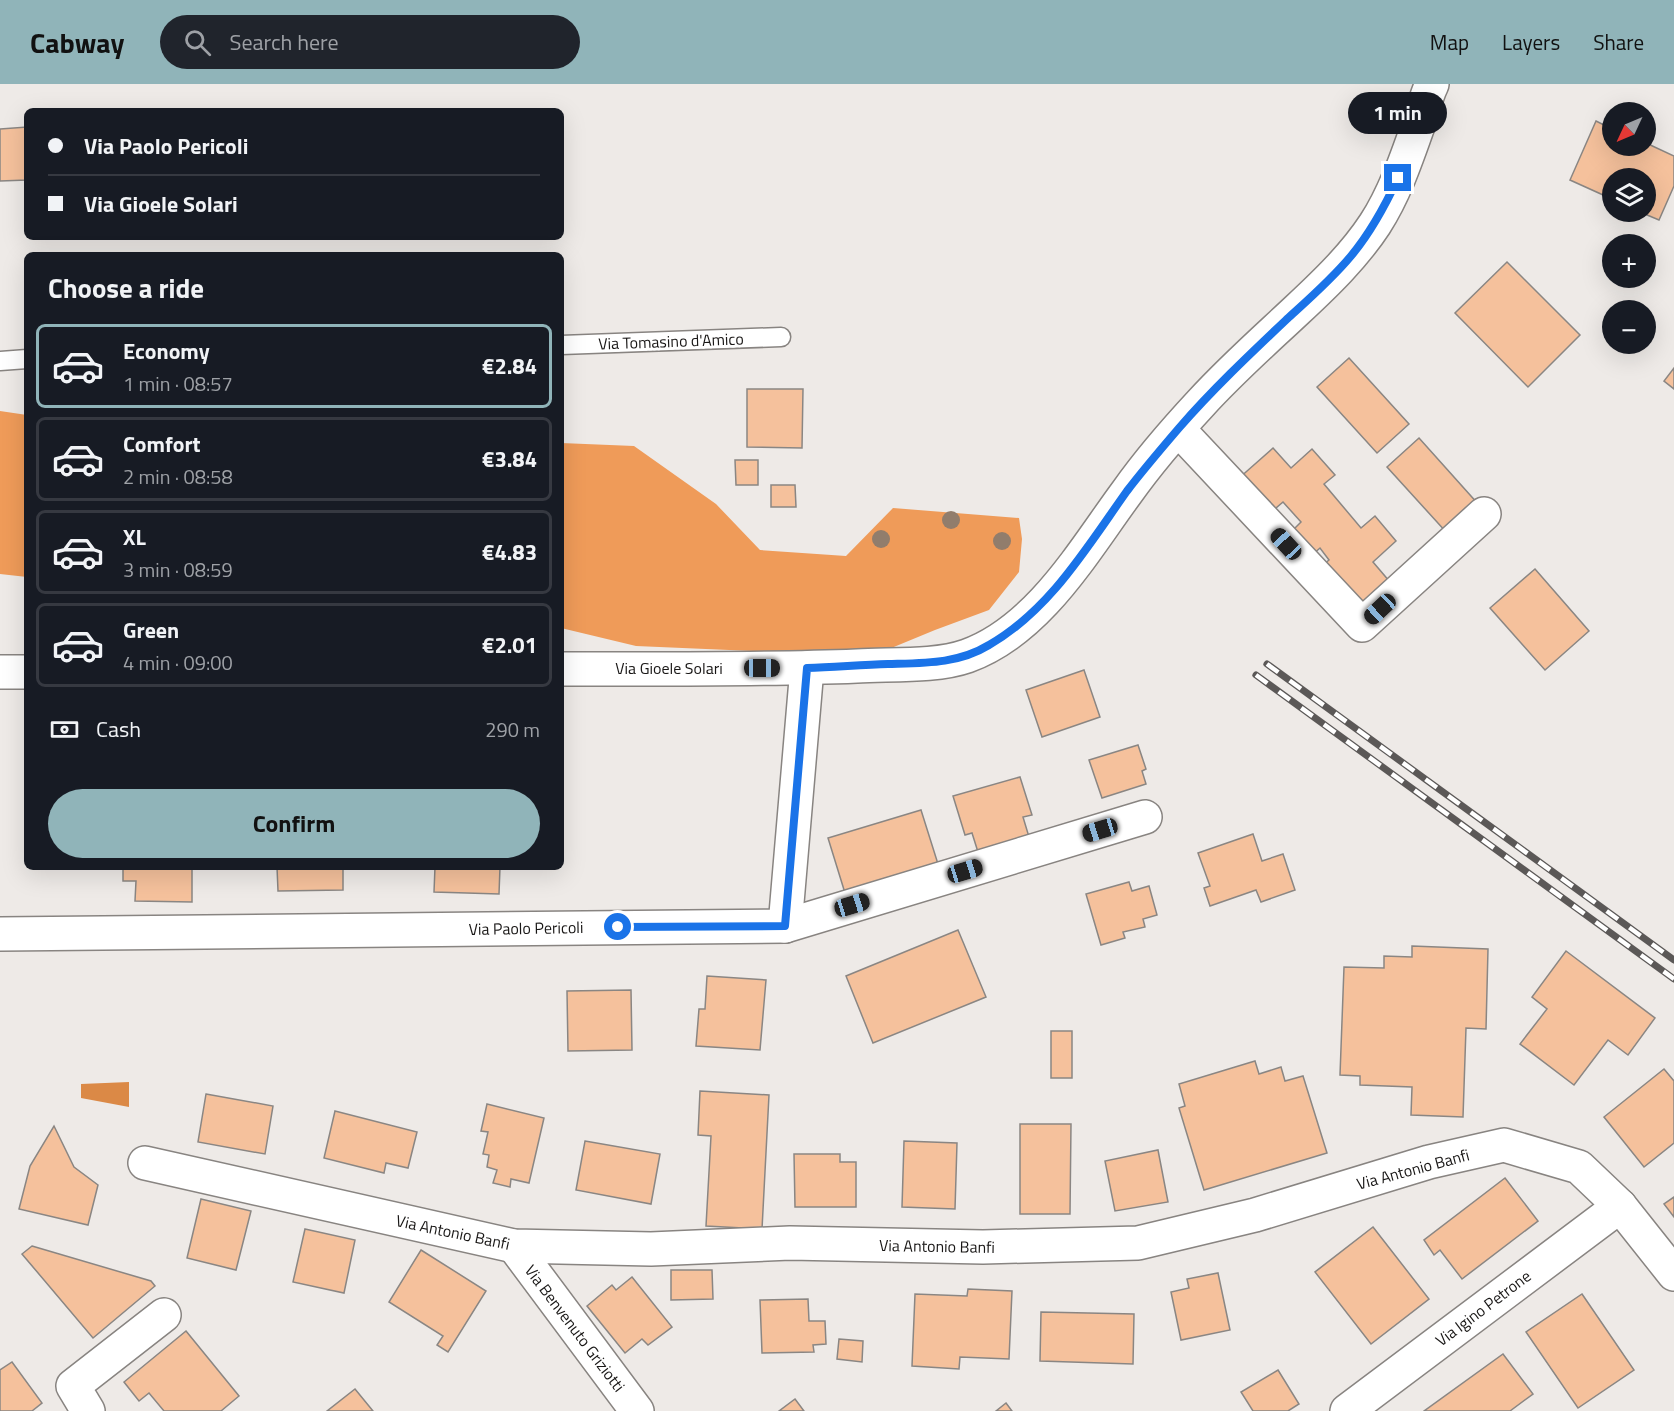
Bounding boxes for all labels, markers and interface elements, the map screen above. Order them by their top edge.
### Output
search box [160,15,580,69]
text: Cabway [30,21,124,64]
text: Search here [229,25,339,59]
icon: search [181,26,214,59]
text: Map [1430,26,1469,58]
text: Layers [1502,26,1560,58]
text: Share [1593,26,1644,58]
callout: 1 min [1348,91,1448,133]
text: 1 min [1373,97,1422,128]
north arrow [1602,102,1656,156]
map controls [1602,102,1656,354]
text: Via Paolo Pericoli [84,129,248,163]
route end [1384,164,1411,191]
button: layers [1602,168,1656,222]
text: Via Gioele Solari [84,187,238,221]
button: + [1602,234,1656,288]
text: Choose a ride [48,267,204,308]
button: − [1602,300,1656,354]
street label: Via Tomasino d'Amico [598,326,744,356]
text: Economy [123,334,210,368]
icon: car [51,339,105,393]
text: €2.84 [482,349,537,383]
text: 1 min · 08:57 [123,368,233,399]
text: Comfort [123,427,201,461]
icon: car [51,432,105,486]
text: €3.84 [482,442,537,476]
text: 2 min · 08:58 [123,461,233,492]
text: XL [123,520,146,554]
icon: car [51,525,105,579]
car [1267,525,1305,563]
text: €4.83 [482,535,537,569]
text: 3 min · 08:59 [123,554,233,585]
car [1361,590,1399,628]
text: Green [123,613,179,647]
icon: car [51,618,105,672]
text: €2.01 [482,628,537,662]
text: 4 min · 09:00 [123,647,233,678]
street label: Via Gioele Solari [615,656,723,680]
car [744,659,780,677]
text: Cash [96,712,141,746]
icon: cash [48,713,81,746]
text: 290 m [485,714,540,745]
button: Confirm [48,789,540,858]
car [1080,816,1120,844]
car [945,857,985,885]
car [832,891,872,919]
route start [604,913,631,940]
street label: Via Paolo Pericoli [468,915,584,941]
street label: Via Antonio Banfi [1354,1142,1472,1196]
street label: Via Antonio Banfi [394,1208,512,1256]
street label: Via Antonio Banfi [879,1233,995,1259]
street label: Via Benvenuto Griziotti [519,1259,631,1397]
street label: Via Igino Petrone [1430,1264,1536,1352]

